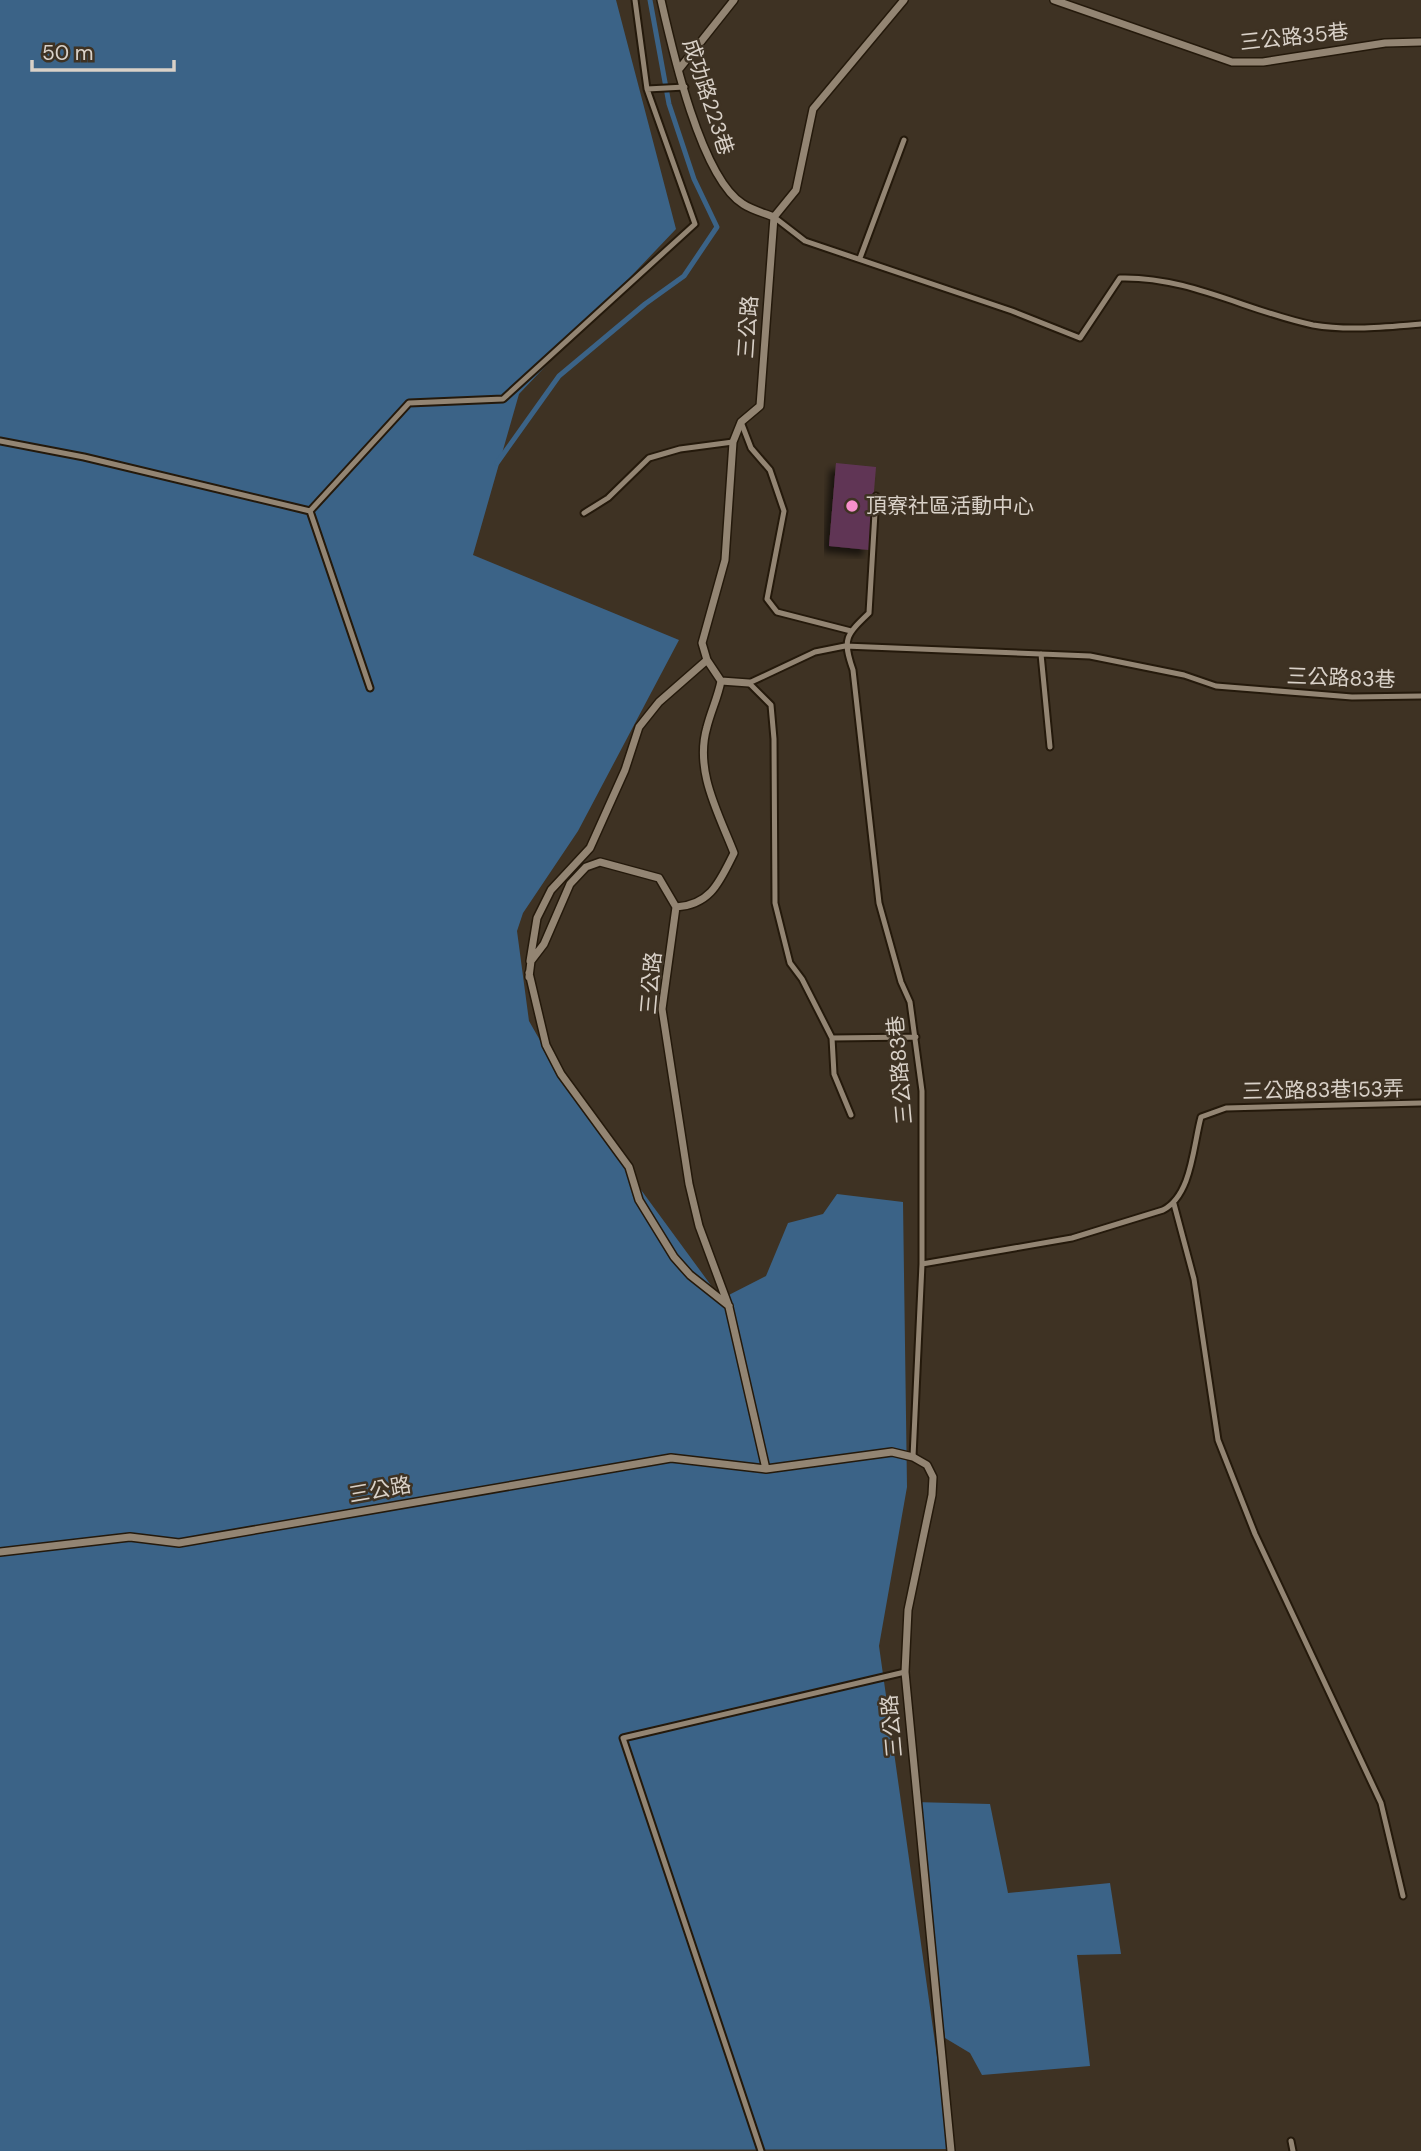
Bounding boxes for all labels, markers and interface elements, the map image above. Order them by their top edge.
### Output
street label: 三公路35巷 [1238,17,1350,57]
scale bar [32,28,173,72]
street label: 成功路223巷 [676,35,740,159]
text: 50 m [42,39,93,67]
street label: 三公路 [732,295,764,359]
place label: 頂寮社區活動中心 [866,492,1034,520]
marker: 頂寮社區活動中心 [844,498,860,514]
street label: 三公路83巷 [1286,662,1396,694]
street label: 三公路 [634,950,668,1016]
street label: 三公路83巷 [881,1014,919,1126]
street label: 三公路83巷153弄 [1242,1075,1404,1105]
street label: 三公路 [347,1471,413,1509]
street label: 三公路 [875,1693,909,1759]

